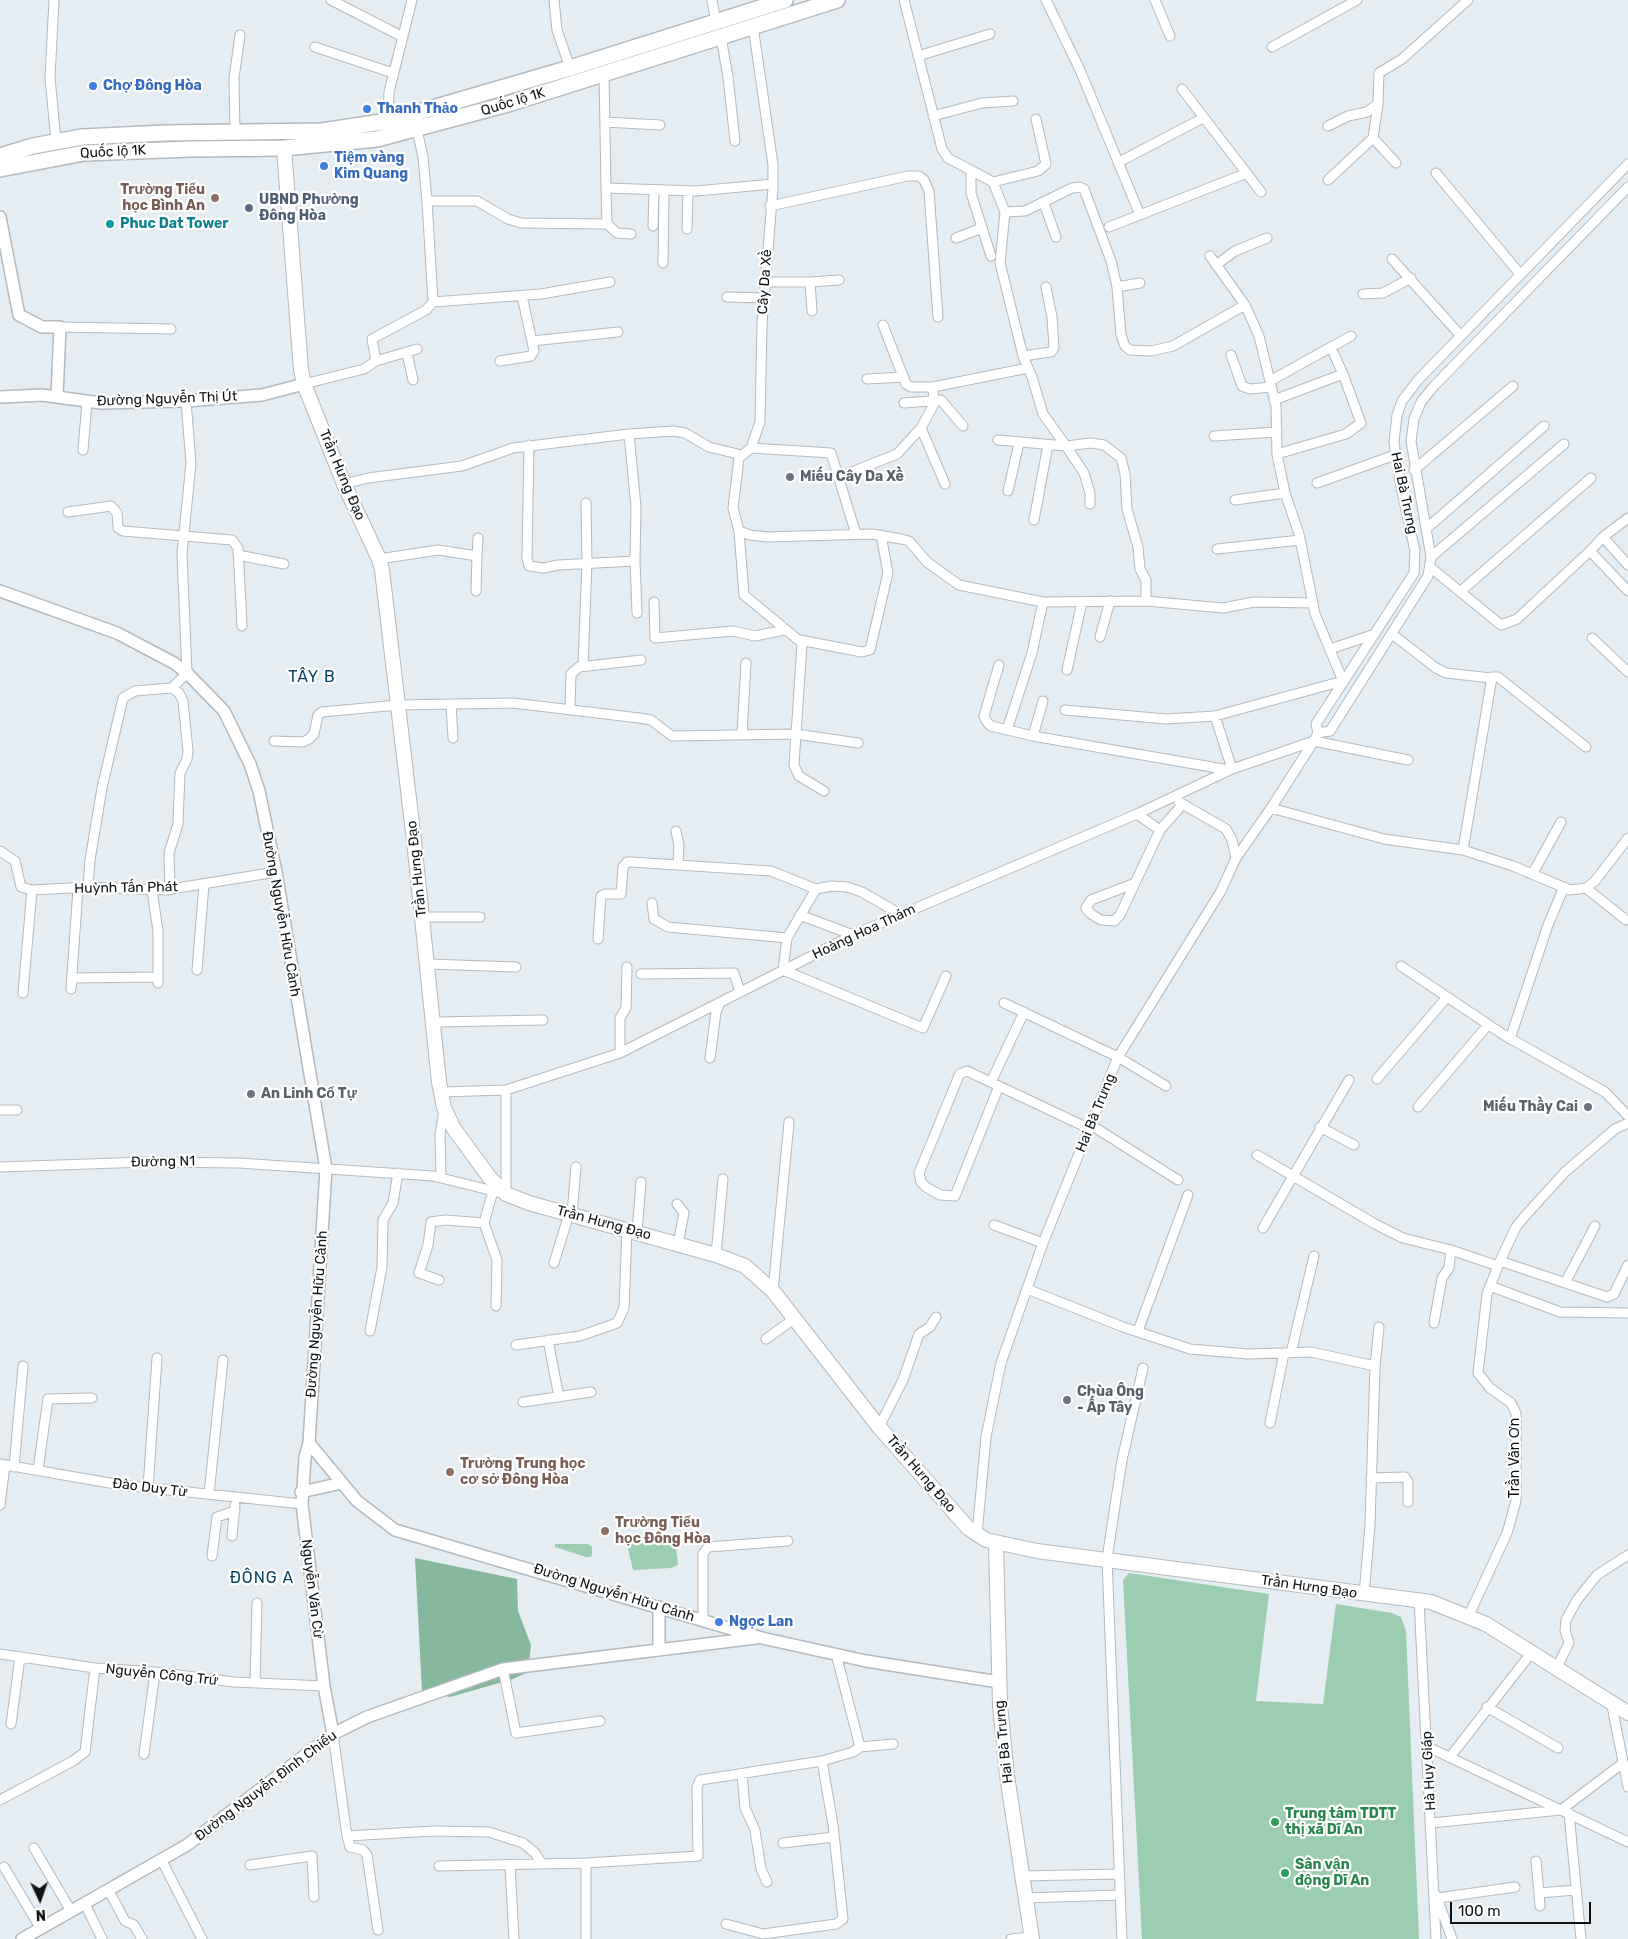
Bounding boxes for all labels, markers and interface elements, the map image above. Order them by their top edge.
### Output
place label: Chợ Đông Hòa [103,78,202,94]
marker: Chợ Đông Hòa [87,80,99,92]
street label: Quốc lộ 1K [479,84,547,120]
place label: Thanh Thảo [377,101,458,117]
marker: Thanh Thảo [361,103,373,115]
street label: Quốc lộ 1K [80,142,146,162]
place label: Tiệm vàng Kim Quang [334,150,408,182]
marker: Tiệm vàng Kim Quang [318,160,330,172]
place label: Trường Tiểu học Bình An [120,182,205,214]
marker: Trường Tiểu học Bình An [209,192,221,204]
place label: UBND Phường Đông Hòa [259,192,359,224]
marker: UBND Phường Đông Hòa [243,202,255,214]
place label: Phuc Dat Tower [120,216,229,232]
marker: Phuc Dat Tower [104,218,116,230]
street label: Cây Da Xề [754,249,776,315]
street label: Đường Nguyễn Thị Út [96,388,238,410]
street label: Trần Hưng Đạo [315,427,369,523]
street label: Hai Bà Trưng [1387,450,1421,536]
place label: Miếu Cây Da Xề [800,469,904,485]
marker: Miếu Cây Da Xề [784,471,796,483]
district label: TÂY B [288,667,336,687]
street label: Trần Hưng Đạo [404,820,430,918]
street label: Đường Nguyễn Hữu Cảnh [258,830,304,998]
street label: Huỳnh Tấn Phát [74,879,178,897]
street label: Hoàng Hoa Thám [810,901,918,963]
street label: Hai Bà Trưng [1073,1071,1119,1155]
place label: An Linh Cổ Tự [261,1086,357,1102]
marker: An Linh Cổ Tự [245,1088,257,1100]
place label: Miếu Thầy Cai [1483,1099,1578,1115]
marker: Miếu Thầy Cai [1582,1101,1594,1113]
street label: Đường N1 [131,1153,195,1171]
street label: Trần Hưng Đạo [555,1202,653,1244]
street label: Đường Nguyễn Hữu Cảnh [303,1230,331,1398]
place label: Chùa Ông - Ấp Tây [1077,1384,1144,1416]
marker: Chùa Ông - Ấp Tây [1061,1394,1073,1406]
street label: Trần Văn Ơn [1507,1418,1523,1498]
street label: Trần Hưng Đạo [883,1432,959,1516]
place label: Trường Trung học cơ sở Đông Hòa [460,1456,586,1488]
marker: Trường Trung học cơ sở Đông Hòa [444,1466,456,1478]
street label: Đào Duy Từ [111,1475,189,1501]
place label: Trường Tiểu học Đông Hòa [615,1515,711,1548]
marker: Trường Tiểu học Đông Hòa [599,1525,611,1537]
street label: Nguyễn Văn Cừ [298,1538,326,1640]
street label: Đường Nguyễn Hữu Cảnh [531,1560,697,1626]
district label: ĐÔNG A [229,1568,295,1588]
street label: Trần Hưng Đạo [1260,1572,1358,1602]
place label: Ngọc Lan [729,1614,793,1630]
marker: Ngọc Lan [713,1616,725,1628]
street label: Nguyễn Công Trứ [105,1661,219,1689]
street label: Hai Bà Trưng [991,1700,1017,1784]
street label: Đường Nguyễn Đình Chiểu [192,1727,340,1845]
street label: Hà Huy Giáp [1419,1731,1439,1811]
place label: Trung tâm TDTT thị xã Dĩ An [1285,1806,1396,1838]
marker: Trung tâm TDTT thị xã Dĩ An [1269,1816,1281,1828]
place label: Sân vận động Dĩ An [1295,1857,1369,1890]
marker: Sân vận động Dĩ An [1279,1867,1291,1879]
north arrow [15,1874,65,1924]
scale bar [1453,1892,1594,1924]
text: 100 m [1458,1902,1500,1920]
text: N [35,1906,46,1923]

